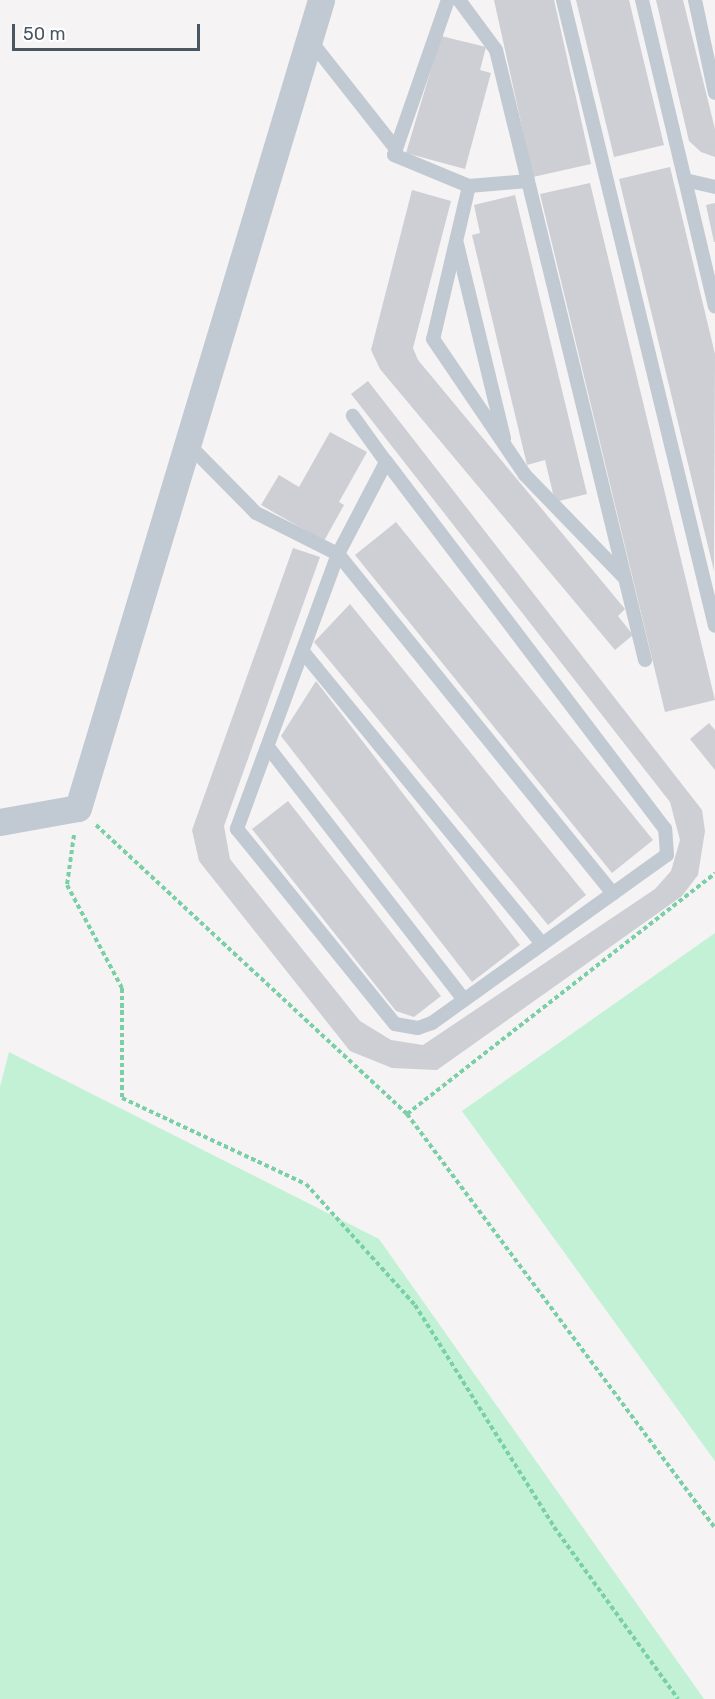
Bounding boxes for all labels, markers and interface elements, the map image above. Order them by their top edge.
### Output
scale bar [15,12,202,50]
text: 50 m [23,23,66,45]

